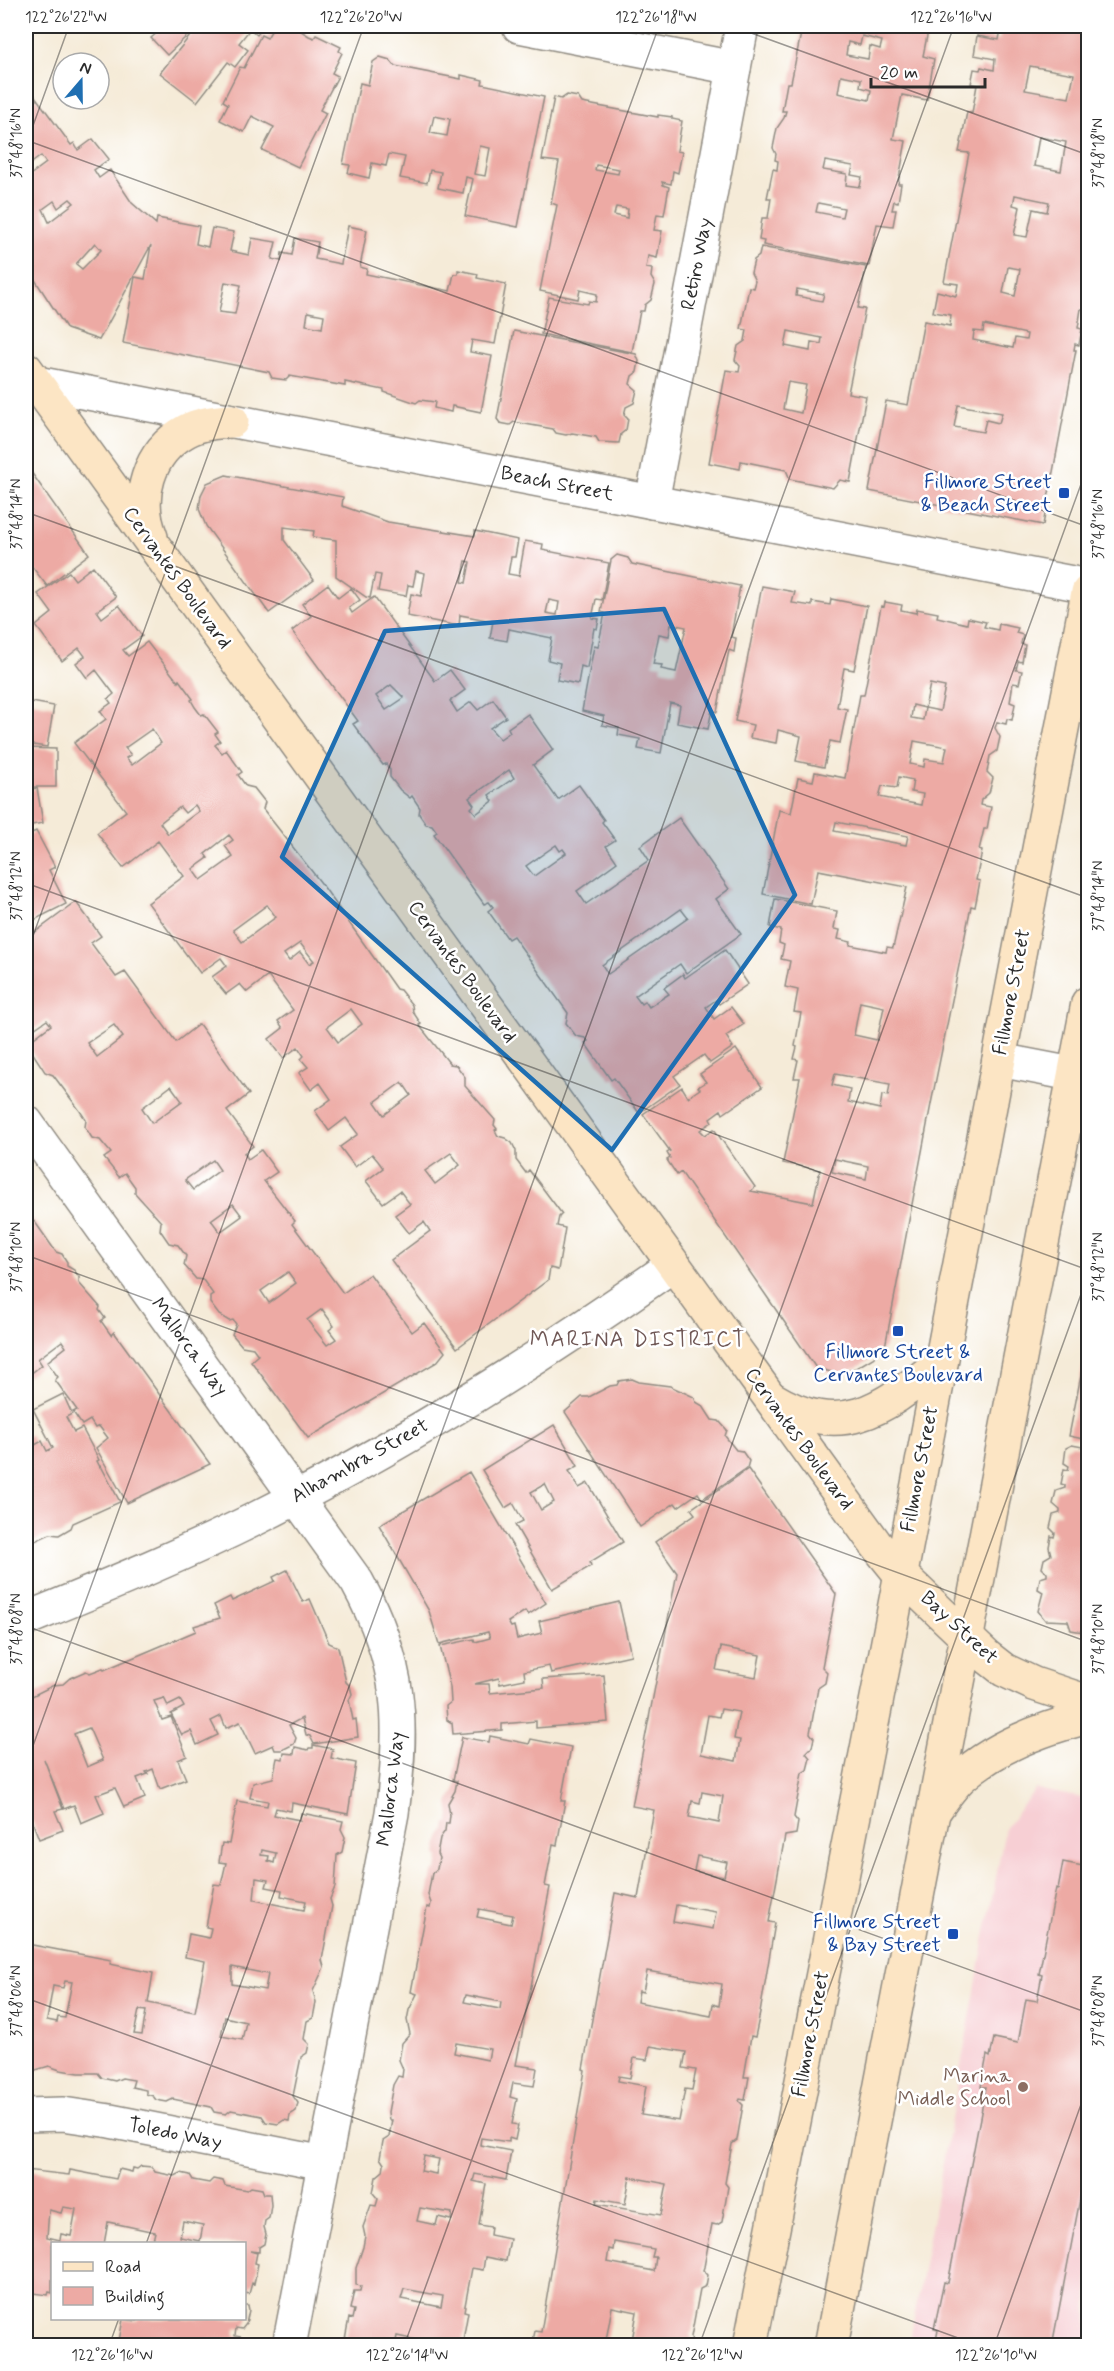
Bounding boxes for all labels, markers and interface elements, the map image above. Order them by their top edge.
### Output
text: 122°26'22"W [25,8,107,28]
text: 122°26'20"W [320,8,402,28]
text: 122°26'18"W [615,8,697,28]
text: 122°26'16"W [910,8,992,28]
north arrow [51,51,111,111]
scale bar [871,51,985,89]
text: N [77,57,94,80]
text: 20 m [880,61,918,85]
text: 37°48'16"N [7,108,27,178]
text: 37°48'18"N [1089,118,1109,188]
street label: Retiro Way [675,215,719,313]
street label: Beach Street [498,460,616,508]
place label: Fillmore Street & Beach Street [921,469,1052,519]
text: 37°48'14"N [7,479,27,549]
marker: Fillmore Street & Beach Street [1057,486,1071,500]
text: 37°48'16"N [1089,489,1109,559]
street label: Cervantes Boulevard [116,501,238,655]
text: 37°48'12"N [7,851,27,921]
text: 37°48'14"N [1089,861,1109,931]
street label: Cervantes Boulevard [401,895,523,1049]
street label: Fillmore Street [987,927,1037,1057]
text: 37°48'10"N [7,1222,27,1292]
text: 37°48'12"N [1089,1232,1109,1302]
street label: Mallorca Way [144,1292,234,1402]
marker: Fillmore Street & Cervantes Boulevard [891,1324,905,1338]
district label: MARINA DISTRICT [530,1326,746,1354]
place label: Fillmore Street & Cervantes Boulevard [813,1339,983,1389]
street label: Cervantes Boulevard [738,1362,860,1516]
street label: Fillmore Street [895,1404,945,1534]
street label: Alhambra Street [286,1412,434,1510]
street label: Bay Street [914,1585,1004,1671]
text: 37°48'08"N [7,1593,27,1665]
text: 37°48'10"N [1089,1604,1109,1674]
street label: Mallorca Way [371,1730,411,1848]
place label: Fillmore Street & Bay Street [813,1909,941,1959]
marker: Fillmore Street & Bay Street [946,1927,960,1941]
text: 37°48'06"N [7,1965,27,2037]
street label: Fillmore Street [786,1969,836,2099]
text: 37°48'08"N [1089,1975,1109,2047]
place label: Marina Middle School [898,2063,1012,2113]
marker: Marina Middle School [1016,2080,1030,2094]
street label: Toledo Way [126,2112,224,2156]
legend [51,2242,246,2320]
text: Road [105,2255,141,2279]
text: Building [105,2285,165,2311]
text: 122°26'16"W [71,2346,153,2366]
text: 122°26'14"W [366,2346,448,2366]
text: 122°26'12"W [661,2346,743,2366]
text: 122°26'10"W [955,2346,1037,2366]

